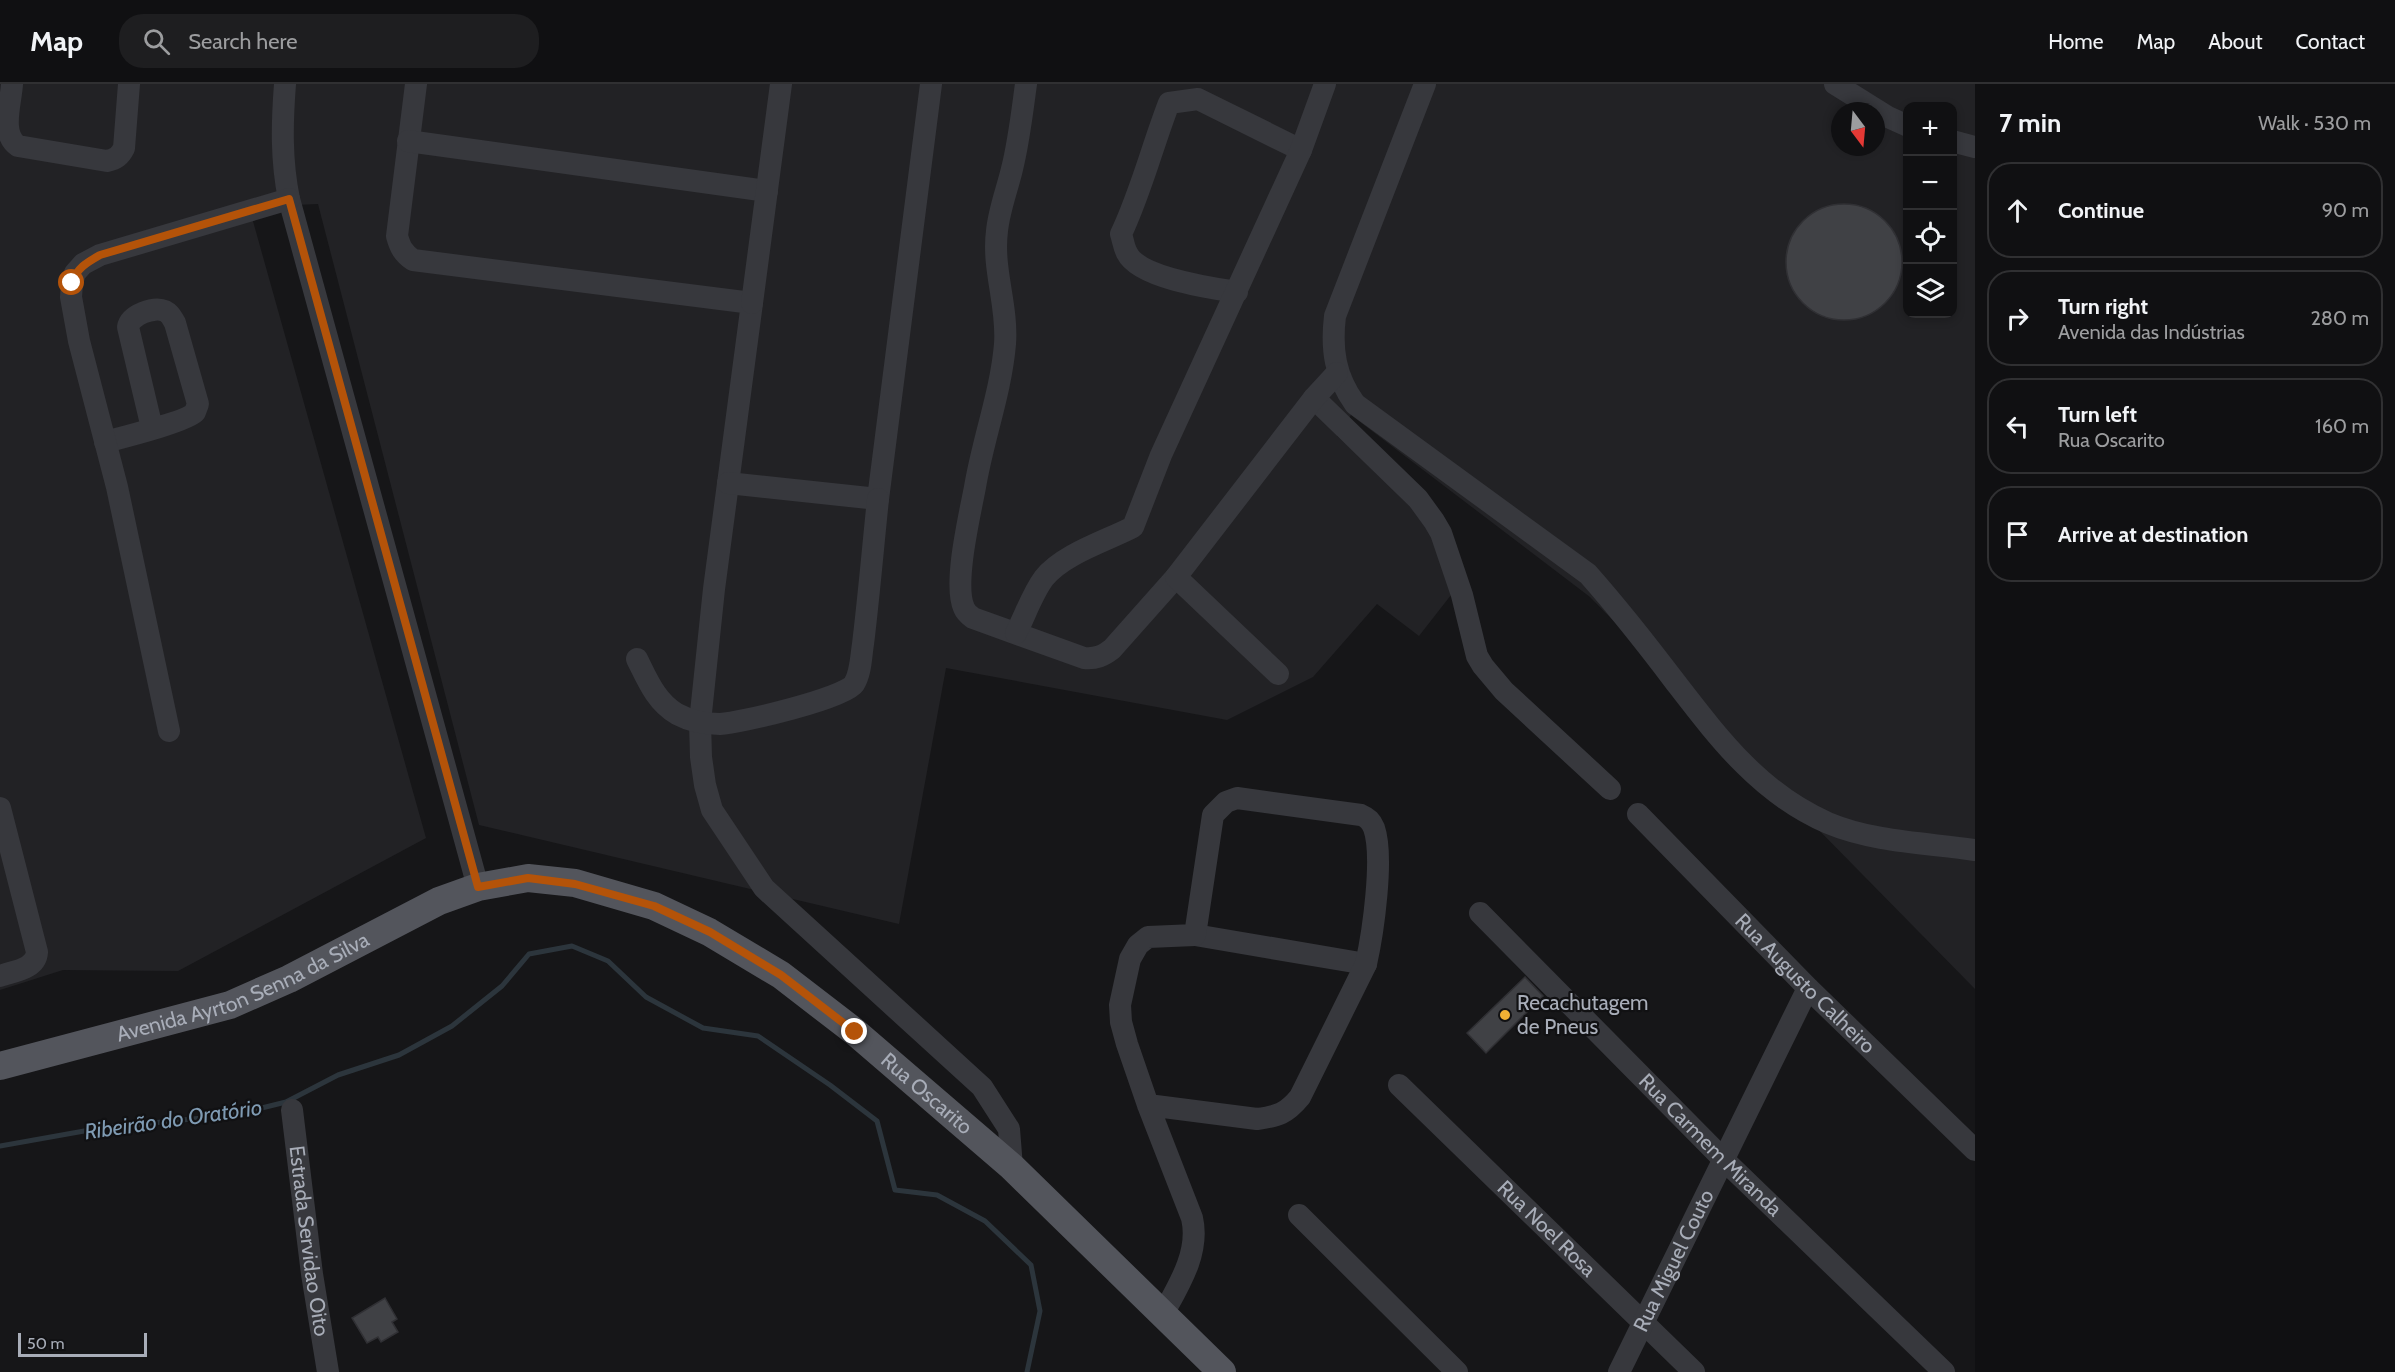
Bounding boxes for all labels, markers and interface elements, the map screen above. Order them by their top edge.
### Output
search box [119,14,539,68]
text: Map [30,24,83,58]
icon: search [140,25,173,58]
text: Search here [188,28,297,55]
text: Home [2048,29,2104,54]
text: Map [2137,29,2175,54]
text: About [2208,29,2262,54]
text: Contact [2295,29,2365,54]
north arrow [1831,102,1885,156]
map controls [1903,102,1957,318]
button: + [1903,102,1957,156]
text: 7 min [1999,107,2061,139]
text: Walk · 530 m [2258,111,2371,135]
button: − [1903,156,1957,210]
icon: ahead [2001,194,2034,227]
text: Continue [2058,197,2144,224]
text: 90 m [2322,198,2369,222]
button: locate [1903,210,1957,264]
button: layers [1903,264,1957,318]
route start [58,269,84,295]
text: Turn right [2058,293,2148,320]
icon: right [2001,302,2034,335]
text: 280 m [2310,306,2369,330]
text: Avenida das Indústrias [2058,320,2245,344]
text: Turn left [2058,401,2137,428]
icon: left [2001,410,2034,443]
text: 160 m [2315,414,2369,438]
text: Rua Oscarito [2058,428,2165,452]
icon: arrive [2001,518,2034,551]
text: Arrive at destination [2058,521,2248,548]
street label: Rua Augusto Calheiro [1730,908,1881,1058]
street label: Avenida Ayrton Senna da Silva [114,927,373,1047]
place label: Recachutagem de Pneus [1517,990,1648,1039]
marker: Recachutagem de Pneus [1498,1008,1512,1022]
route end [841,1018,867,1044]
street label: Rua Oscarito [876,1047,978,1139]
street label: Rua Carmem Miranda [1634,1068,1787,1221]
water label: Ribeirão do Oratório [82,1094,264,1145]
street label: Estrada Servidao Oito [284,1144,335,1338]
street label: Rua Noel Rosa [1493,1175,1601,1282]
street label: Rua Miguel Couto [1628,1185,1719,1336]
scale bar [18,1330,147,1358]
text: 50 m [27,1334,64,1353]

